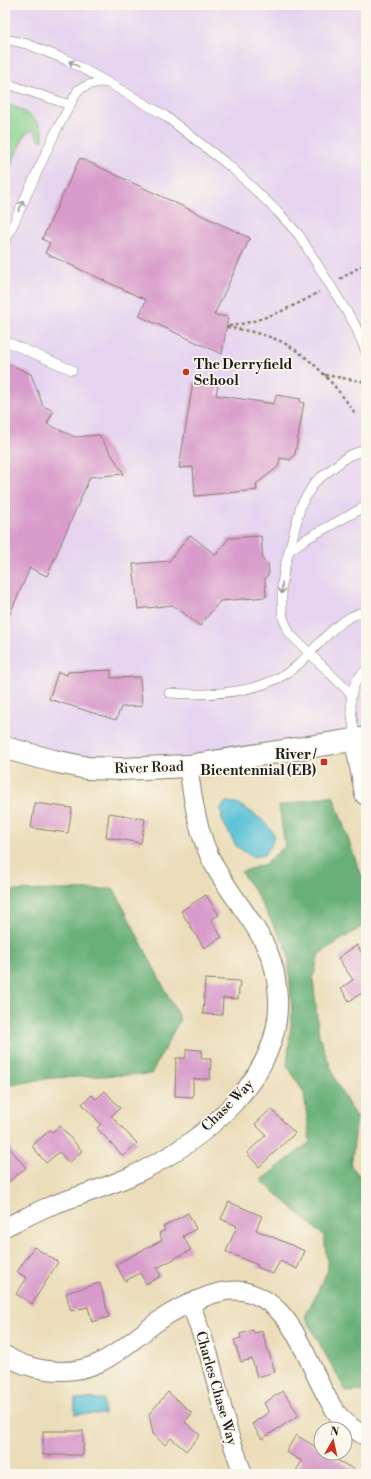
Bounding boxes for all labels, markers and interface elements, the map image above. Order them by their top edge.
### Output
one-way arrow [68,59,80,67]
one-way arrow [18,201,25,213]
place label: The Derryfield School [194,356,293,390]
marker: The Derryfield School [181,367,191,377]
one-way arrow [279,581,286,594]
place label: River / Bicentennial (EB) [200,746,317,780]
marker: River / Bicentennial (EB) [319,757,329,767]
street label: River Road [114,758,184,778]
street label: Chase Way [198,1076,258,1136]
street label: Charles Chase Way [191,1329,241,1448]
north arrow [313,1421,353,1461]
text: N [329,1425,340,1440]

